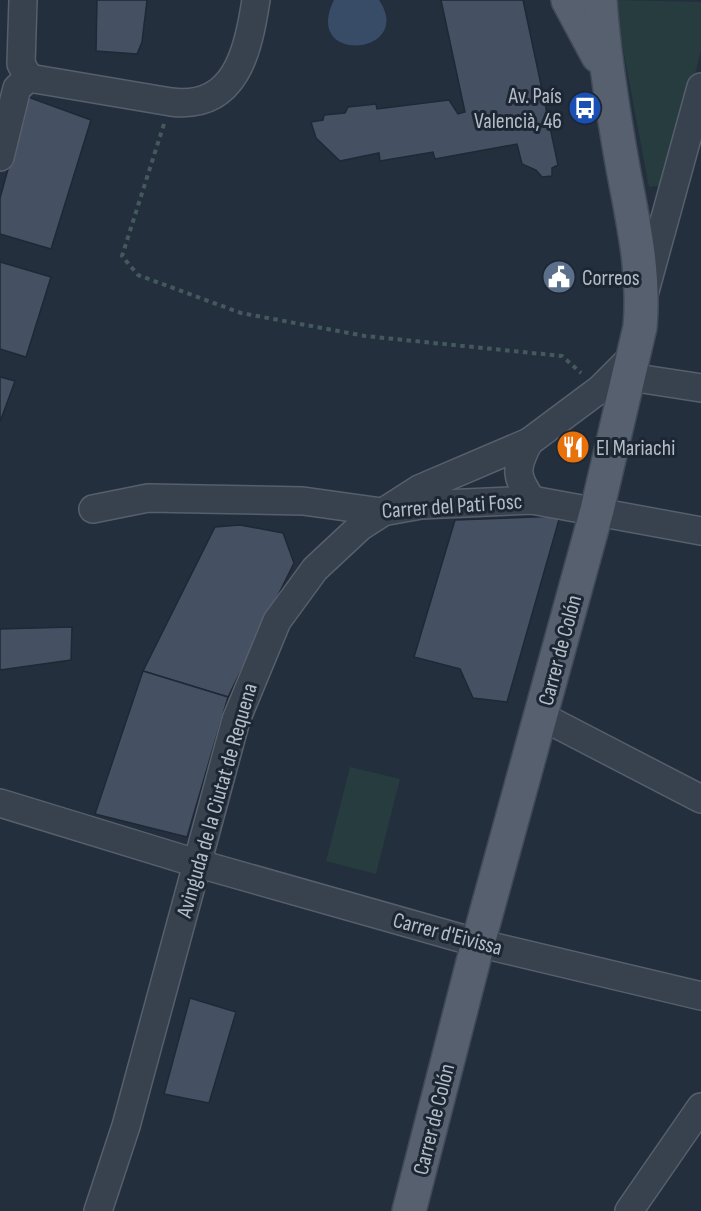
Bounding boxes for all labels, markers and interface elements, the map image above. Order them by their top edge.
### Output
place label: Av. País Valencià, 46 [474,83,562,135]
bus stop icon: Av. País Valencià, 46 [567,90,603,126]
public building icon: Correos [541,259,577,295]
place label: Correos [582,265,640,292]
restaurant icon: El Mariachi [555,429,591,465]
place label: El Mariachi [596,435,675,462]
street label: Carrer del Pati Fosc [381,488,523,525]
street label: Carrer de Colón [533,592,588,709]
street label: Avinguda de la Ciutat de Requena [171,680,264,922]
street label: Carrer d'Eivissa [390,907,505,962]
street label: Carrer de Colón [408,1061,461,1178]

